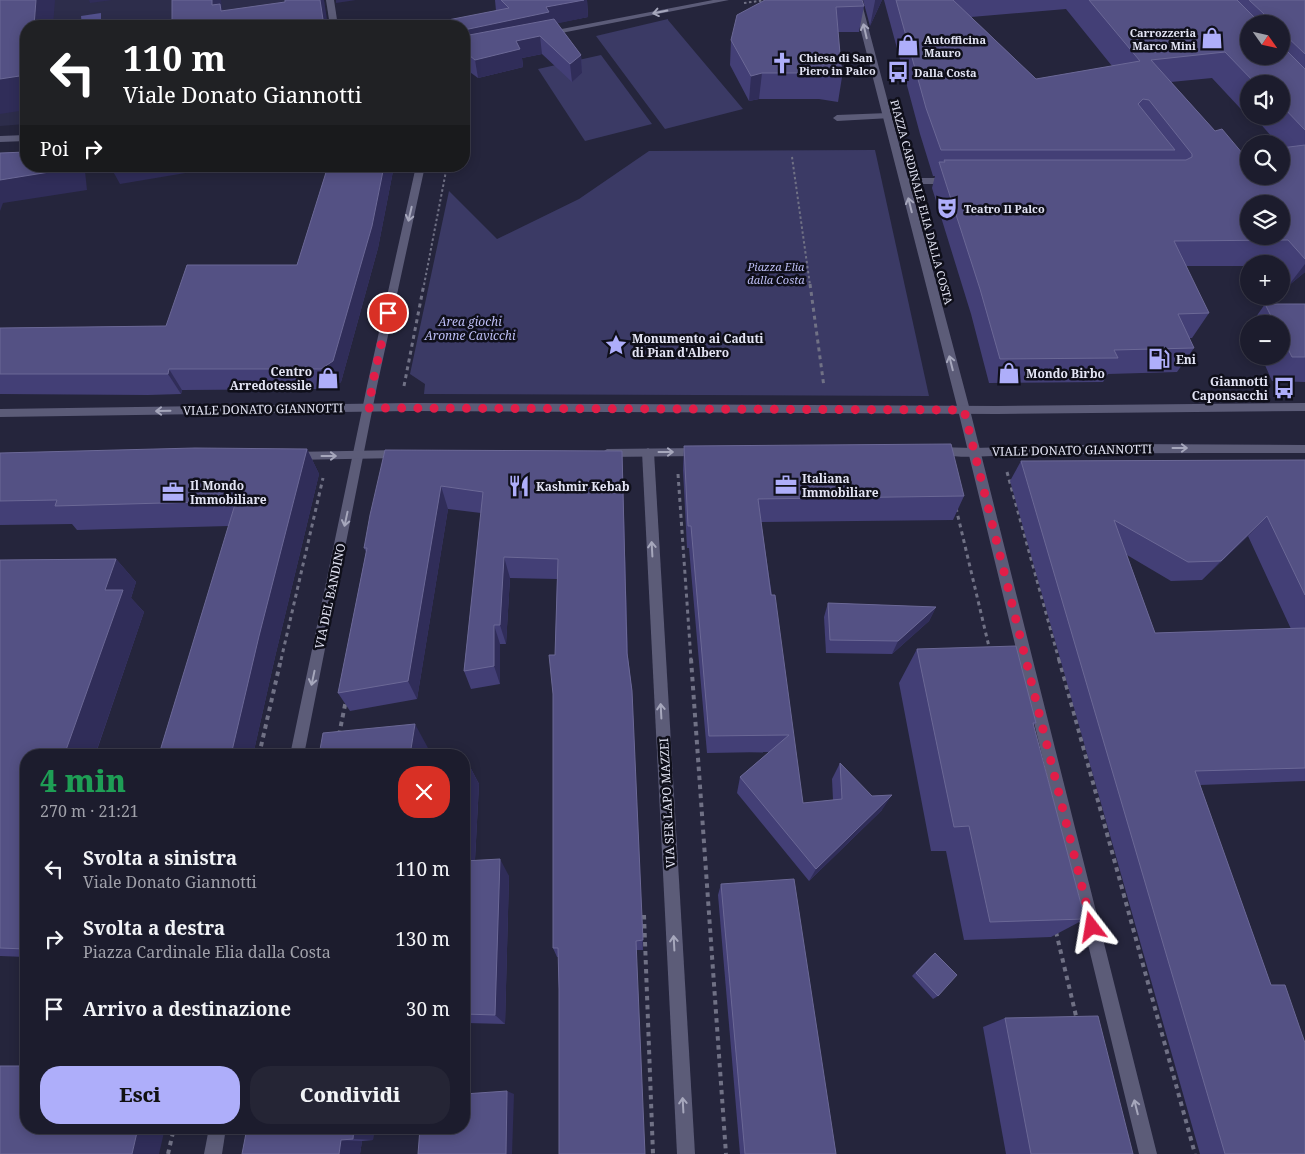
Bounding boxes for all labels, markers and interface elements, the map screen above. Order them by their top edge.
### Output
one-way arrow [652,8,668,18]
north arrow [1240,15,1290,65]
map controls [1240,15,1290,365]
one-way arrow [860,24,869,40]
place label: Carrozzeria Marco Mini [1130,25,1196,53]
shop icon: Carrozzeria Marco Mini [1199,25,1225,51]
shop icon: Autofficina Mauro [895,32,921,58]
place label: Autofficina Mauro [924,32,986,60]
text: 110 m [123,34,226,81]
icon: left [40,40,105,105]
church icon: Chiesa di San Piero in Palco [769,50,795,76]
place label: Chiesa di San Piero in Palco [799,50,876,78]
bus stop icon: Dalla Costa [885,59,911,85]
place label: Dalla Costa [914,65,977,80]
button: sound [1240,75,1290,125]
text: Viale Donato Giannotti [123,79,362,109]
street label: PIAZZA CARDINALE ELIA DALLA COSTA [887,98,957,306]
icon: right [79,135,107,163]
button: search [1240,135,1290,185]
text: Poi [40,136,69,162]
theatre icon: Teatro Il Palco [934,195,960,221]
button: layers [1240,195,1290,245]
one-way arrow [905,198,914,214]
place label: Teatro Il Palco [964,201,1045,216]
one-way arrow [405,205,414,221]
button: + [1240,255,1290,305]
park label: Piazza Elia dalla Costa [747,259,805,287]
pin [367,292,409,334]
icon: arrive [374,299,402,327]
park label: Area giochi Aronne Cavicchi [423,313,516,344]
button: − [1240,315,1290,365]
place label: Monumento ai Caduti di Pian d'Albero [632,330,764,361]
place icon: Monumento ai Caduti di Pian d'Albero [603,332,629,358]
fuel station icon: Eni [1146,346,1172,372]
place label: Eni [1176,351,1197,368]
one-way arrow [946,355,955,371]
shop icon: Mondo Birbo [996,360,1022,386]
place label: Centro Arredotessile [230,363,312,394]
shop icon: Centro Arredotessile [315,365,341,391]
place label: Mondo Birbo [1026,365,1105,382]
place label: Giannotti Caponsacchi [1192,373,1269,404]
bus stop icon: Giannotti Caponsacchi [1271,375,1297,401]
street label: VIALE DONATO GIANNOTTI [183,399,343,419]
one-way arrow [155,406,171,416]
street label: VIALE DONATO GIANNOTTI [992,440,1152,460]
one-way arrow [1172,443,1188,453]
one-way arrow [658,447,674,457]
one-way arrow [320,451,336,461]
place label: Italiana Immobiliare [802,470,879,501]
office icon: Italiana Immobiliare [773,472,799,498]
restaurant icon: Kashmir Kebab [506,473,532,499]
place label: Il Mondo Immobiliare [190,477,267,508]
place label: Kashmir Kebab [536,478,630,495]
office icon: Il Mondo Immobiliare [160,479,186,505]
one-way arrow [341,511,350,527]
one-way arrow [648,541,657,557]
street label: VIA DEL BANDINO [311,542,349,650]
one-way arrow [307,670,317,686]
one-way arrow [657,703,666,719]
street label: VIA SER LAPO MAZZEI [655,738,679,868]
text: 4 min [40,760,126,801]
button: close [398,766,450,818]
text: 270 m · 21:21 [40,800,139,822]
text: Svolta a sinistra [83,845,237,871]
icon: left [40,855,68,883]
text: 110 m [395,856,450,882]
text: Viale Donato Giannotti [83,871,257,893]
position arrow [1065,900,1117,952]
text: Svolta a destra [83,915,225,941]
icon: right [40,925,68,953]
text: 130 m [395,926,450,952]
one-way arrow [670,935,679,951]
text: Piazza Cardinale Elia dalla Costa [83,941,331,963]
icon: arrive [40,995,68,1023]
text: Arrivo a destinazione [83,996,291,1022]
text: 30 m [406,996,450,1022]
button: Esci [40,1066,240,1124]
button: Condividi [250,1066,450,1124]
one-way arrow [679,1098,688,1114]
one-way arrow [1131,1099,1141,1115]

